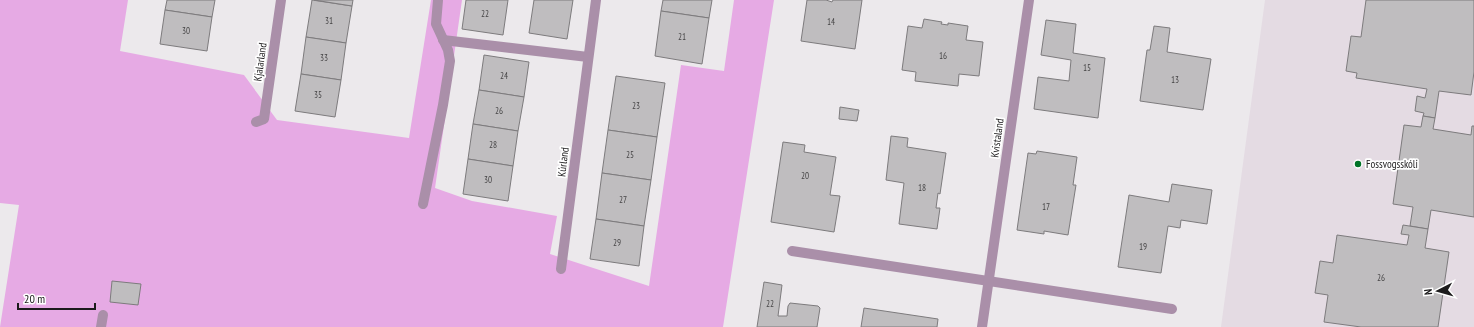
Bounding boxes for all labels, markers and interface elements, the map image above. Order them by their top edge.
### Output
house number: 22 [481,8,489,19]
house number: 31 [325,15,333,26]
house number: 14 [827,16,835,27]
house number: 30 [182,25,190,36]
house number: 21 [678,31,686,42]
street label: Kjalarland [250,42,270,82]
house number: 16 [939,50,947,61]
house number: 33 [320,52,328,63]
house number: 15 [1083,62,1091,73]
house number: 24 [500,70,508,81]
house number: 13 [1171,74,1179,85]
house number: 35 [314,89,322,100]
house number: 23 [632,100,640,111]
house number: 26 [495,105,503,116]
street label: Kvistaland [987,117,1007,158]
house number: 28 [489,139,497,150]
street label: Kúrland [554,146,572,178]
house number: 25 [626,149,634,160]
place label: Fossvogsskóli [1366,157,1418,171]
marker: Fossvogsskóli [1353,159,1363,169]
house number: 20 [801,170,809,181]
house number: 30 [484,174,492,185]
house number: 18 [918,182,926,193]
house number: 27 [619,194,627,205]
house number: 17 [1042,201,1050,212]
house number: 29 [613,237,621,248]
house number: 19 [1139,241,1147,252]
north arrow [1418,271,1458,311]
house number: 26 [1377,272,1385,283]
scale bar [18,285,95,311]
text: N [1421,288,1435,296]
text: 20 m [24,291,45,306]
house number: 22 [766,298,774,309]

